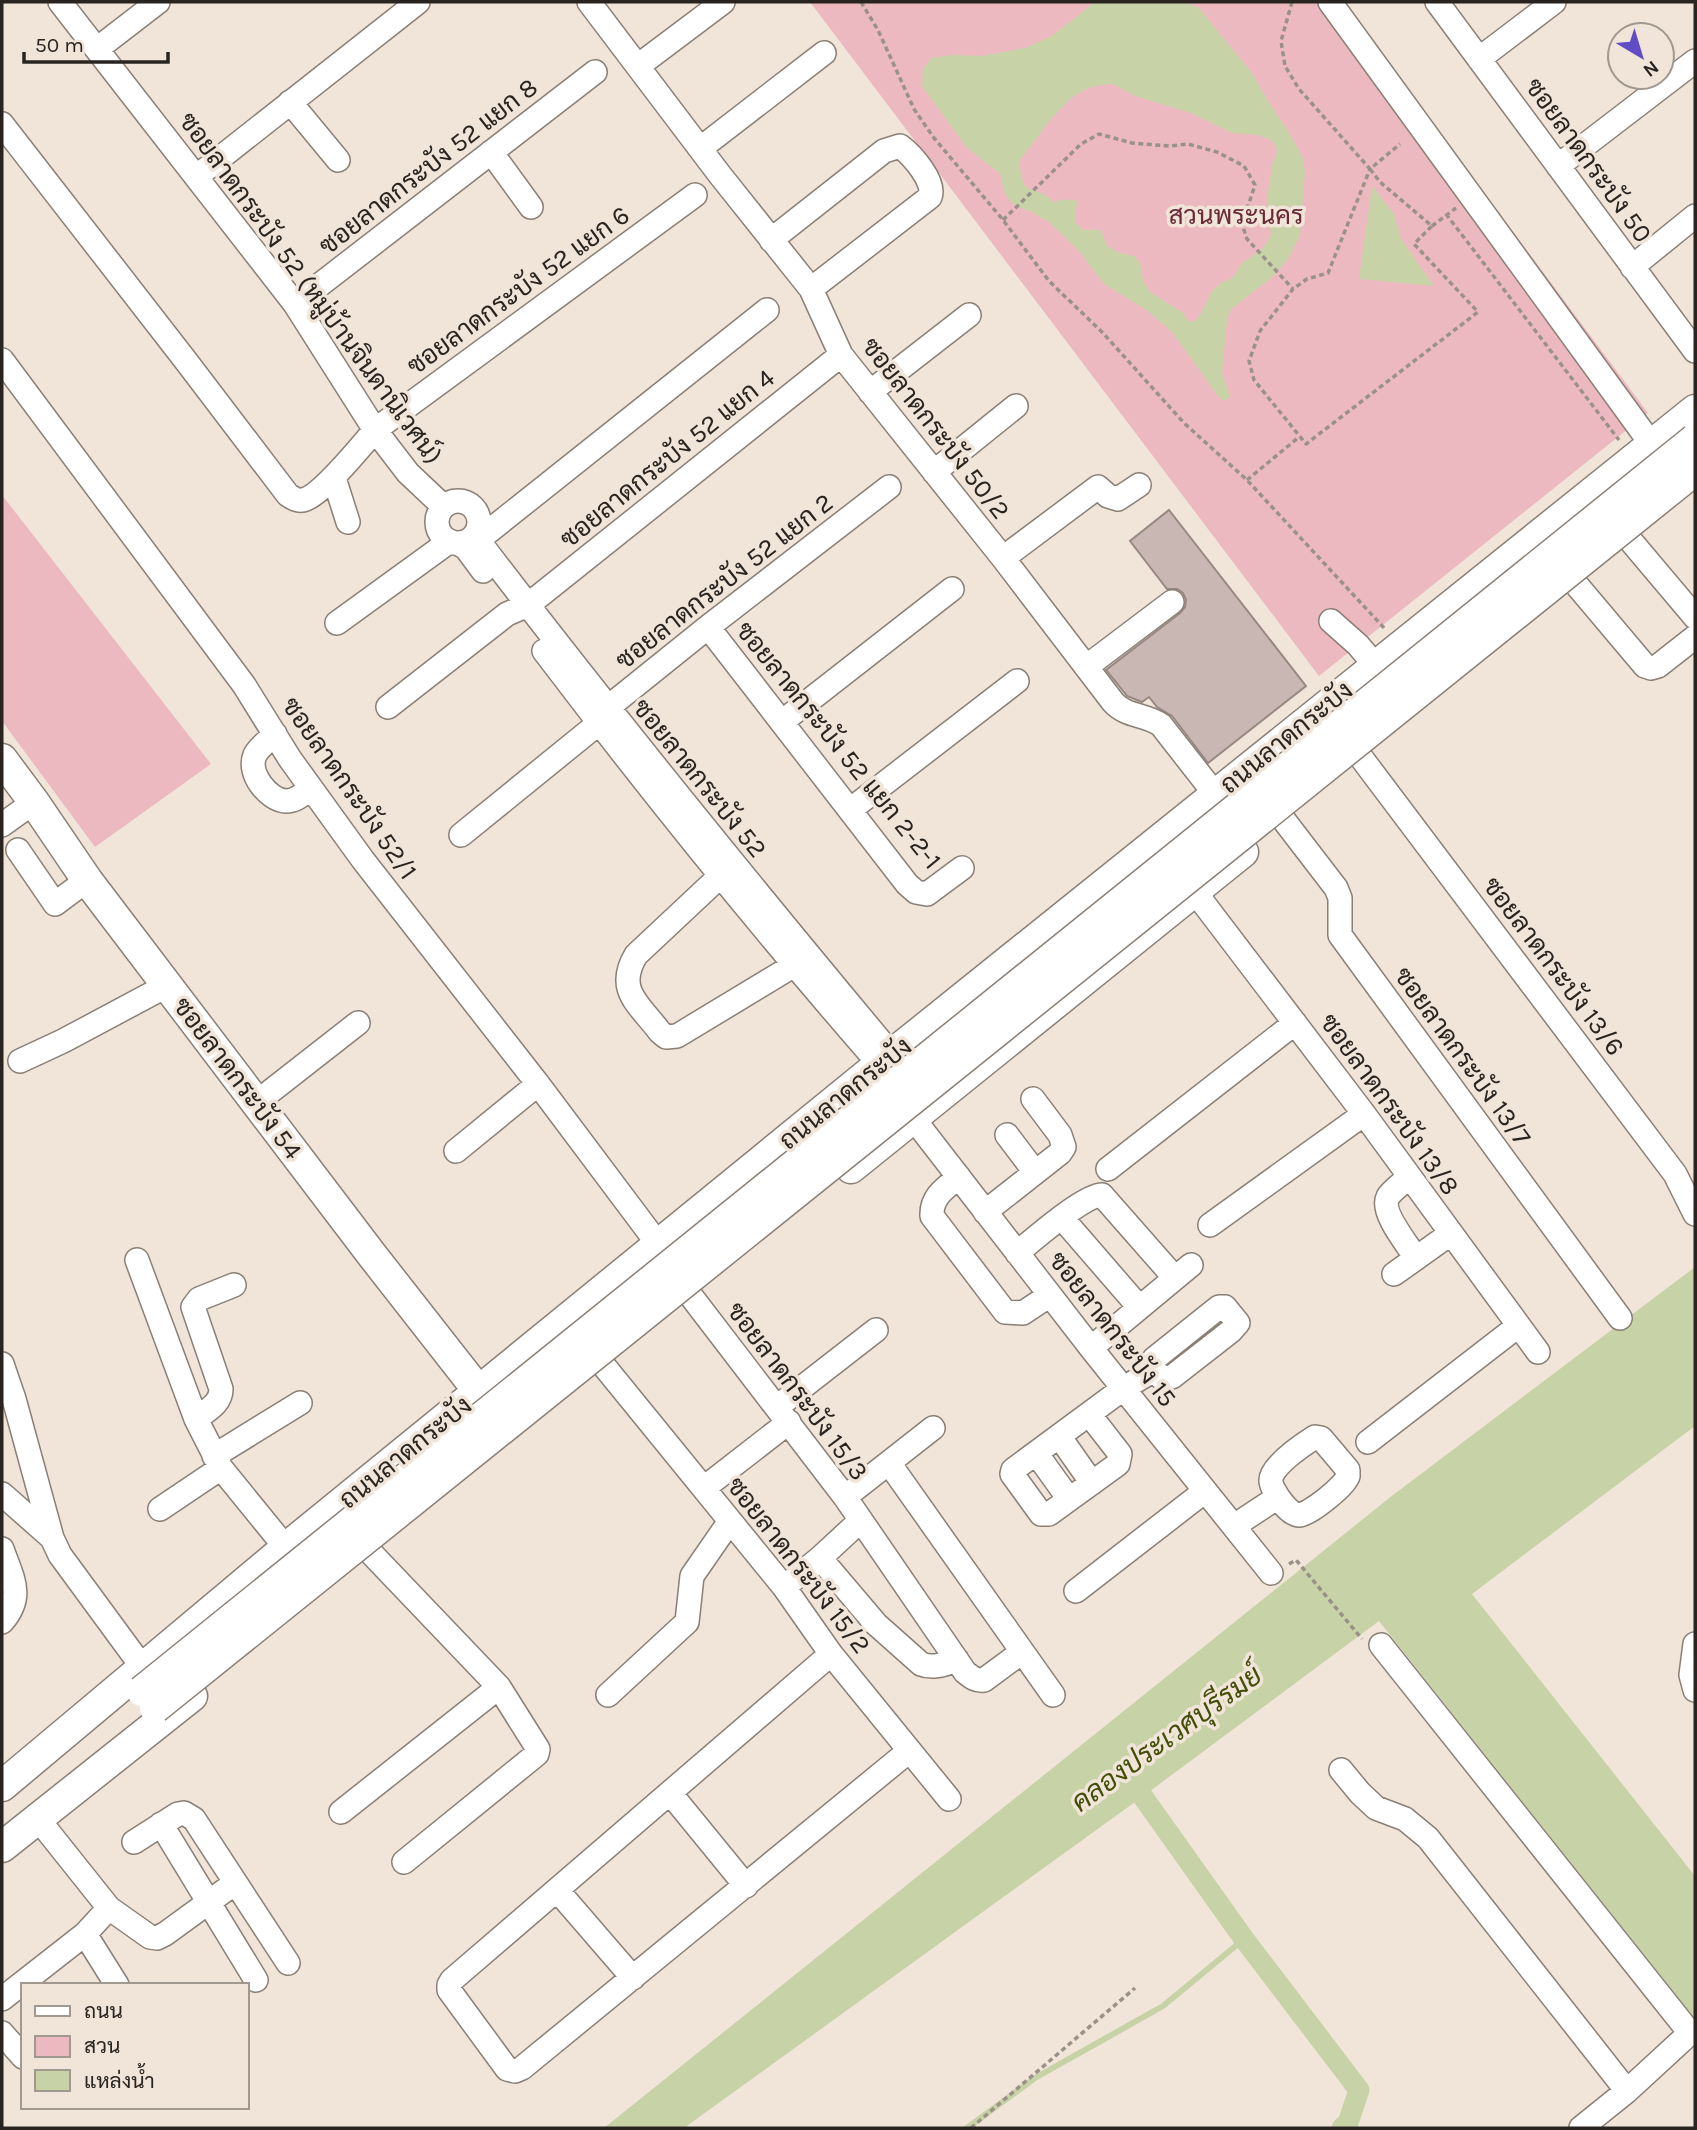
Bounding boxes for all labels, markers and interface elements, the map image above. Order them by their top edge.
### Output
scale bar [24,21,168,65]
north arrow [1606,21,1676,91]
text: 50 m [35,33,84,57]
text: N [1639,56,1663,81]
street label: ซอยลาดกระบัง 52 แยก 8 [312,71,544,261]
street label: ซอยลาดกระบัง 50 [1519,71,1659,249]
street label: ซอยลาดกระบัง 52 (หมู่บ้านจินดานิเวศน์) [171,105,450,471]
street label: ซอยลาดกระบัง 52 แยก 6 [400,198,636,382]
park label: สวนพระนคร [1169,200,1303,231]
street label: ซอยลาดกระบัง 50/2 [855,331,1017,525]
street label: ซอยลาดกระบัง 52 แยก 4 [553,362,781,554]
street label: ซอยลาดกระบัง 52 แยก 2 [609,486,839,676]
street label: ซอยลาดกระบัง 52 แยก 2-2-1 [729,615,949,875]
street label: ถนนลาดกระบัง [1213,674,1359,800]
street label: ซอยลาดกระบัง 52/1 [275,691,425,885]
street label: ซอยลาดกระบัง 52 [626,692,774,864]
street label: ซอยลาดกระบัง 13/6 [1476,870,1632,1062]
street label: ซอยลาดกระบัง 13/7 [1388,961,1538,1151]
street label: ซอยลาดกระบัง 54 [167,991,309,1165]
street label: ซอยลาดกระบัง 13/8 [1313,1007,1467,1201]
street label: ถนนลาดกระบัง [772,1030,918,1156]
street label: ซอยลาดกระบัง 15 [1042,1245,1184,1413]
street label: ซอยลาดกระบัง 15/3 [720,1295,876,1487]
street label: ถนนลาดกระบัง [332,1389,478,1515]
street label: ซอยลาดกระบัง 15/2 [720,1470,878,1660]
water label: คลองประเวศบุรีรมย์ [1063,1653,1273,1821]
legend [21,1983,248,2109]
text: ถนน [84,1999,123,2023]
text: สวน [84,2034,120,2058]
text: แหล่งน้ำ [84,2063,155,2093]

